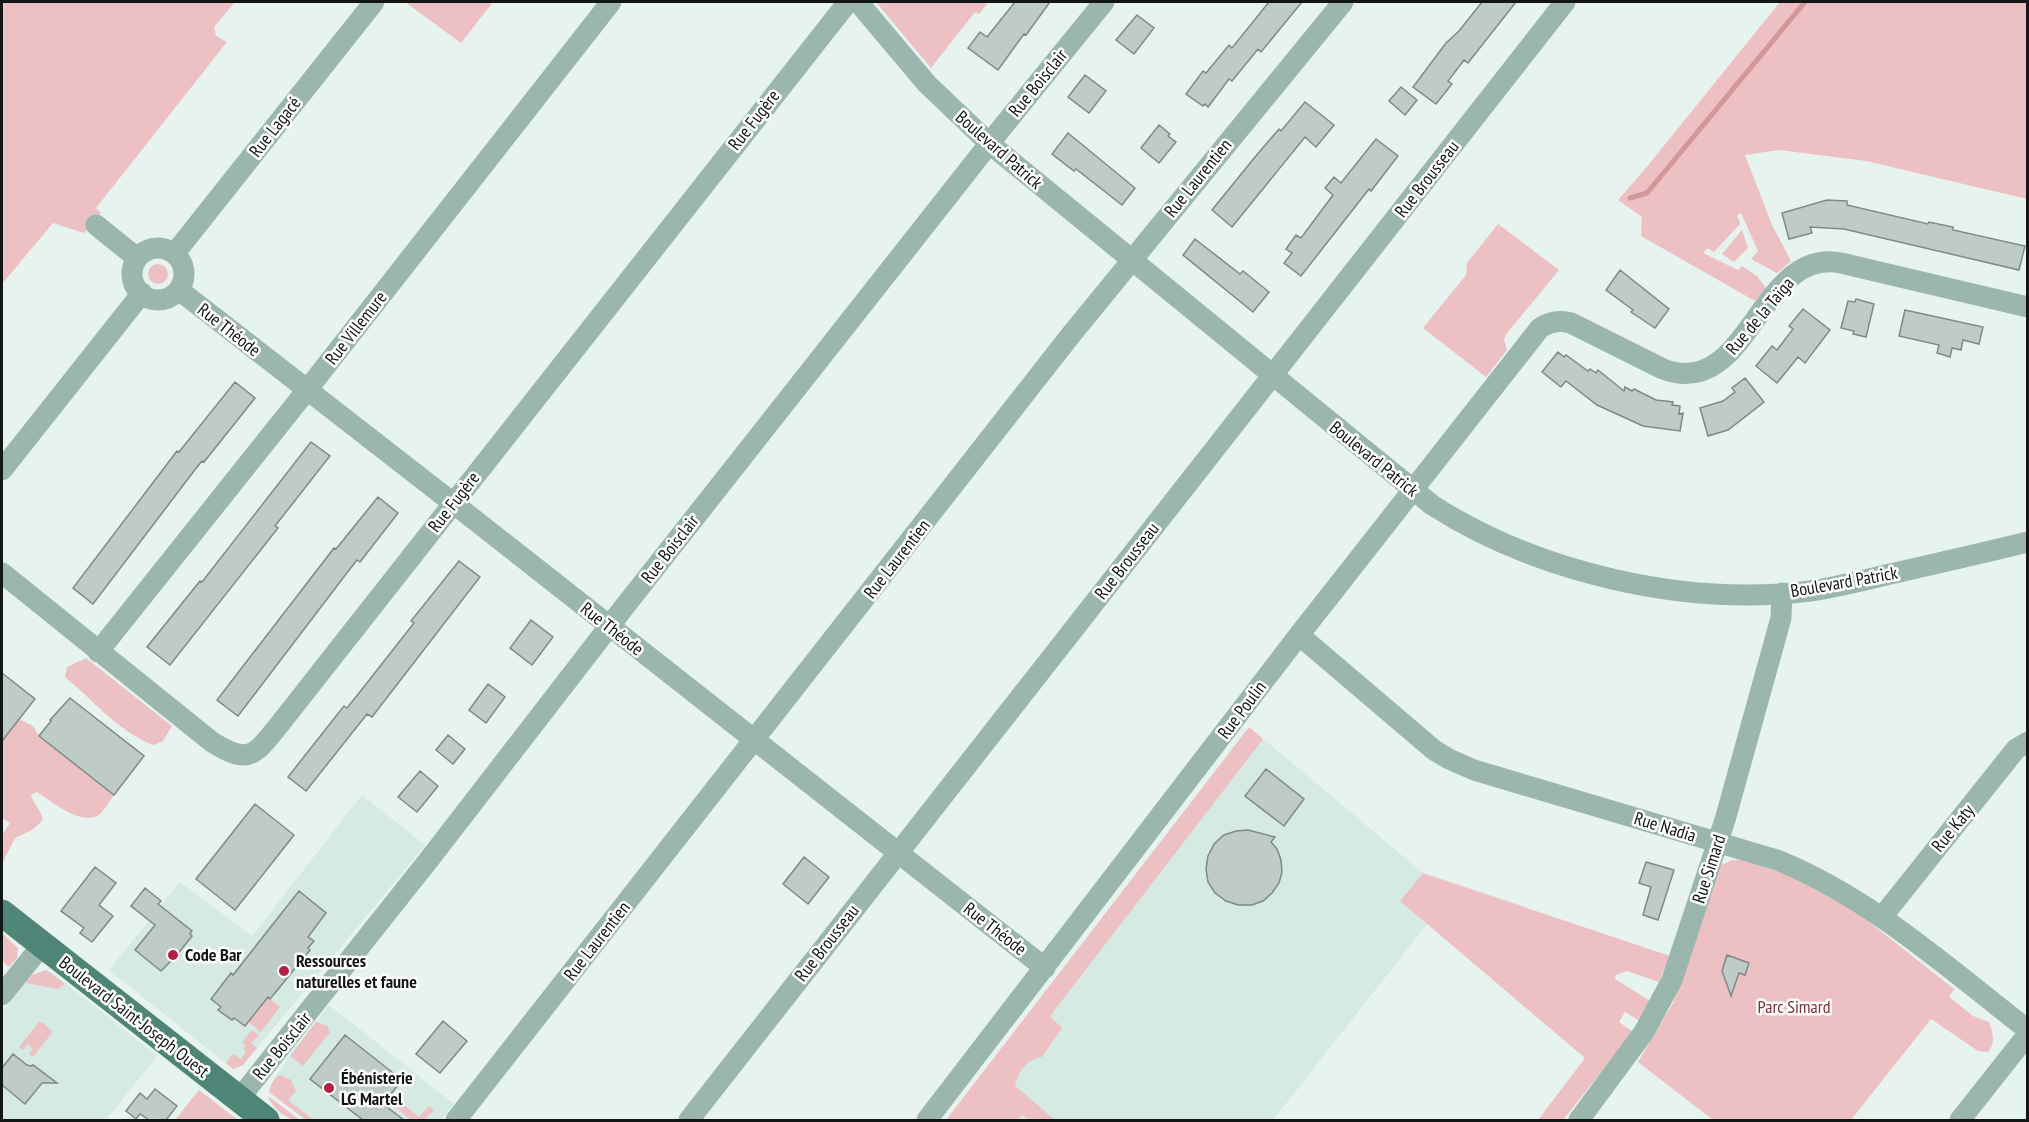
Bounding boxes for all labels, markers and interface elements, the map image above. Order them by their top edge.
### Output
street label: Rue Boisclair [1003,44,1072,121]
street label: Rue Fugère [723,85,784,155]
street label: Rue Lagacé [244,92,305,162]
street label: Boulevard Patrick [951,105,1048,194]
street label: Rue Laurentien [1159,134,1236,222]
street label: Rue Brousseau [1389,136,1464,222]
street label: Rue de la Taïga [1721,272,1799,359]
street label: Rue Villemure [320,286,392,369]
street label: Rue Théode [193,298,265,361]
street label: Boulevard Patrick [1325,416,1424,502]
street label: Rue Fugère [423,467,484,537]
street label: Rue Boisclair [636,510,704,588]
street label: Rue Laurentien [858,514,935,603]
street label: Rue Brousseau [1089,518,1164,604]
street label: Boulevard Patrick [1789,561,1899,602]
street label: Rue Théode [576,597,648,660]
street label: Rue Poulin [1212,676,1271,743]
street label: Rue Katy [1926,799,1979,856]
street label: Rue Nadia [1631,806,1699,847]
street label: Rue Simard [1687,832,1730,906]
street label: Rue Laurentien [558,896,635,985]
street label: Rue Théode [959,897,1031,960]
street label: Rue Brousseau [789,900,864,986]
place label: Code Bar [185,943,242,966]
marker: Code Bar [166,948,180,962]
place label: Ressources naturelles et faune [296,949,417,993]
street label: Boulevard Saint-Joseph Ouest [55,951,214,1082]
marker: Ressources naturelles et faune [277,964,291,978]
park label: Parc Simard [1758,995,1830,1018]
street label: Rue Boisclair [247,1007,316,1084]
place label: Ébénisterie LG Martel [341,1066,413,1110]
marker: Ébénisterie LG Martel [322,1081,336,1095]

